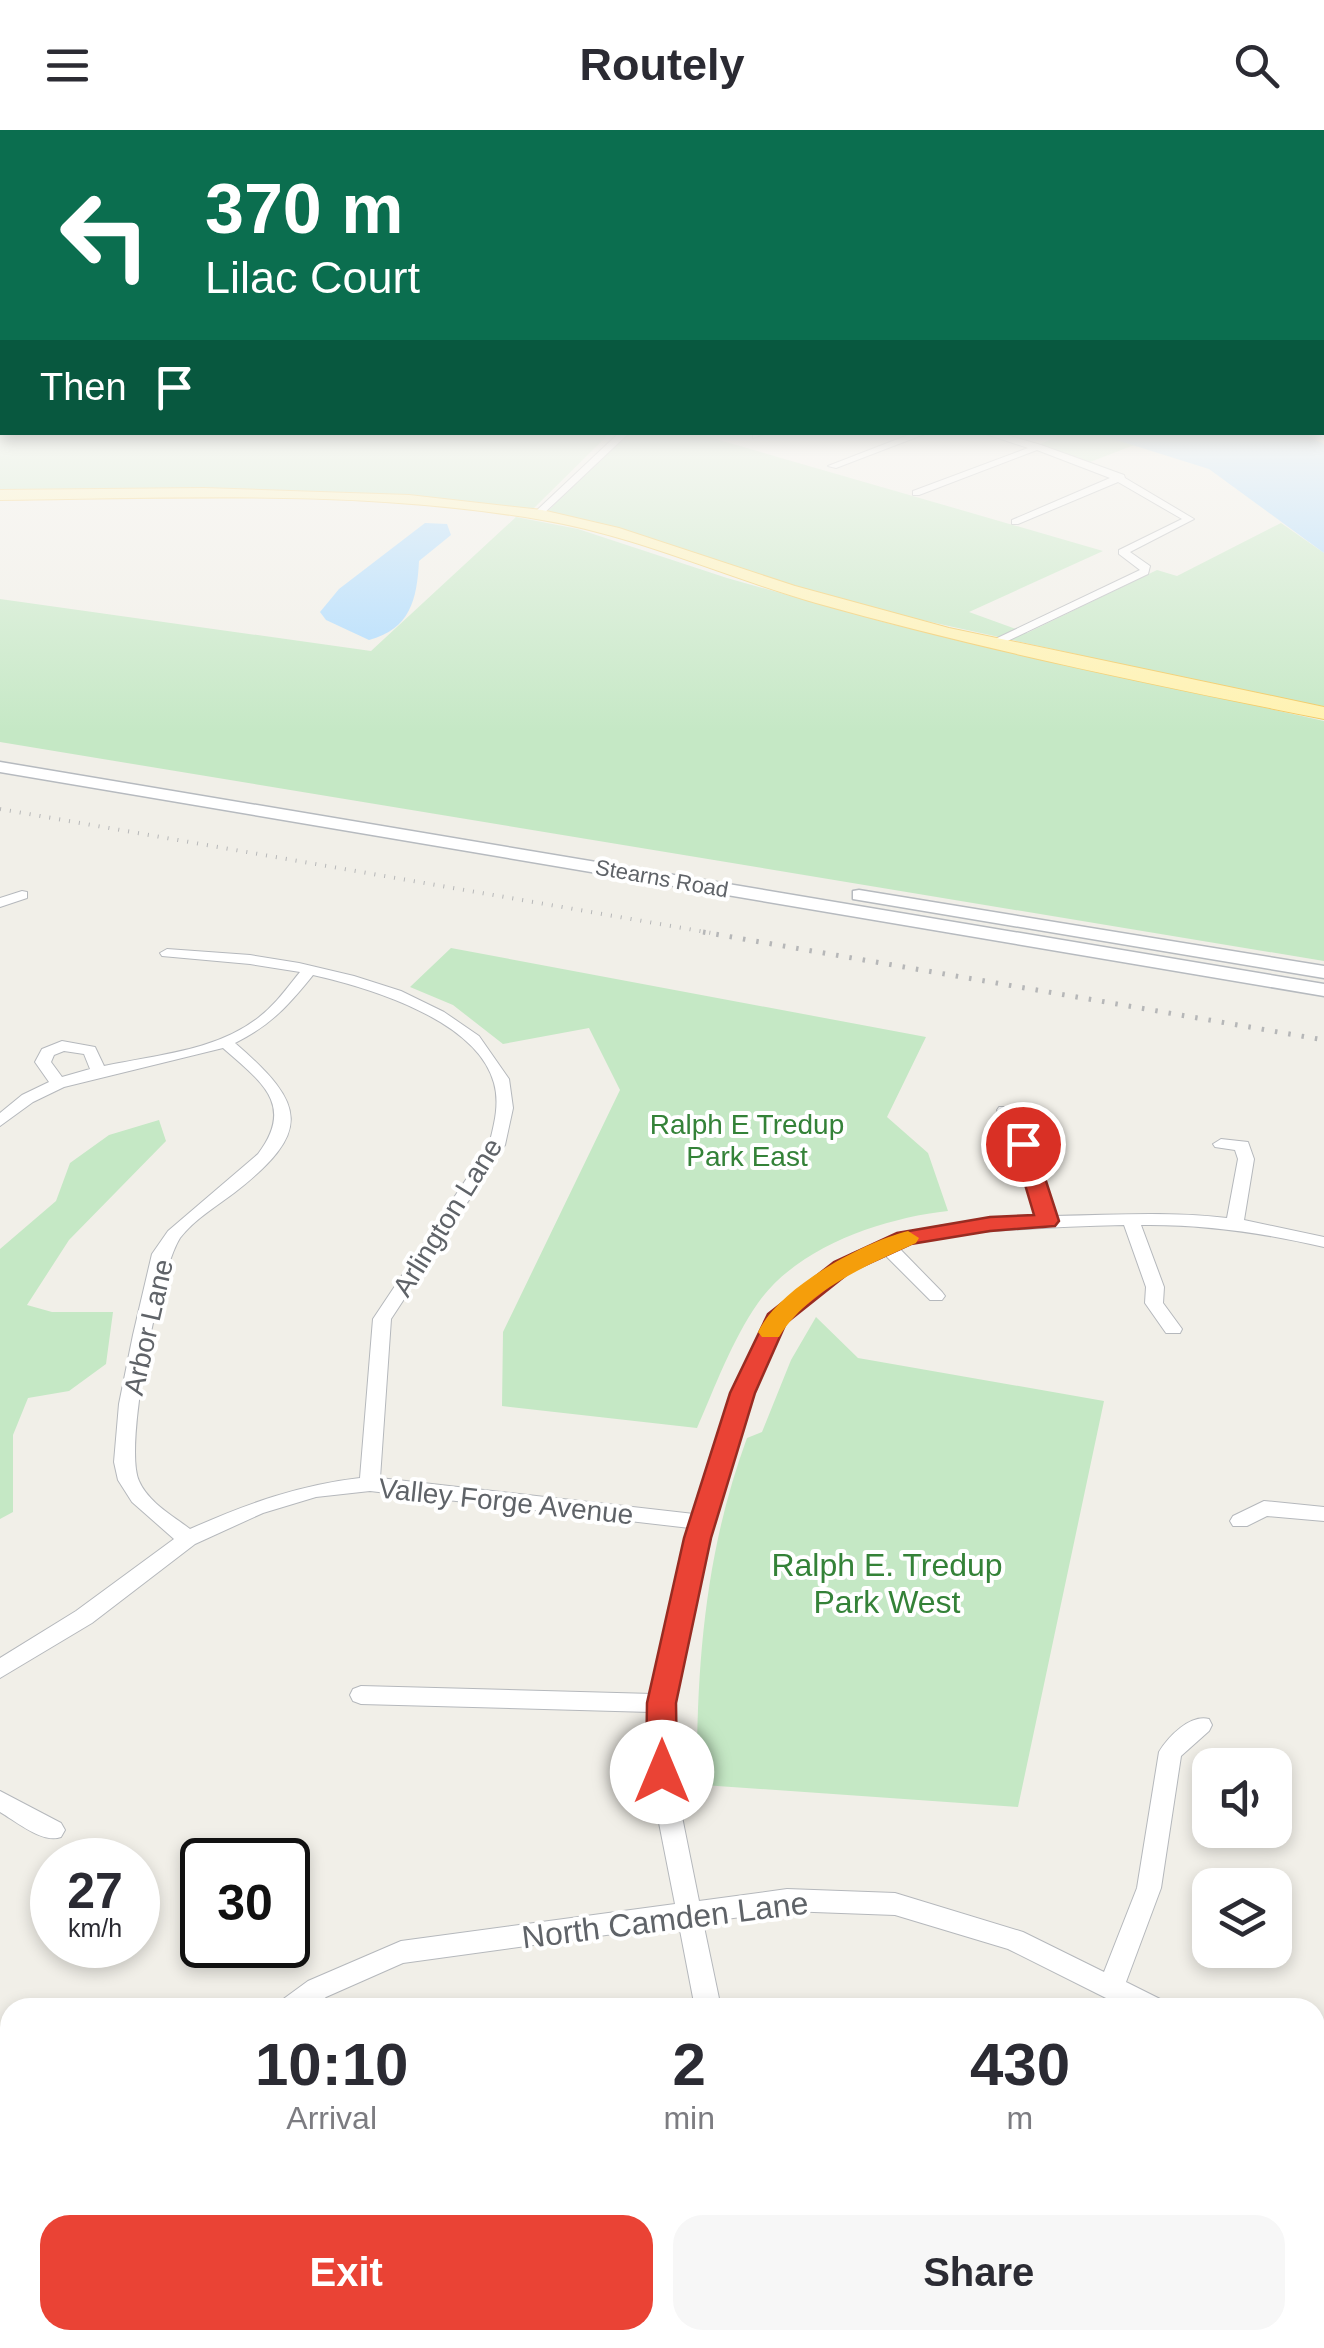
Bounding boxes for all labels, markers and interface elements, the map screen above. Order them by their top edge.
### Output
icon: menu [40,38,95,93]
icon: search [1229,38,1284,93]
text: Routely [579,39,745,90]
icon: left [40,170,170,300]
text: 370 m [205,170,403,248]
text: Lilac Court [205,252,420,303]
icon: arrive [147,360,202,415]
text: Then [40,366,127,408]
street label: Stearns Road [593,855,730,902]
pin [981,1102,1066,1187]
park label: Ralph E Tredup Park East [650,1109,844,1172]
icon: arrive [996,1117,1051,1172]
street label: Arlington Lane [386,1132,508,1302]
street label: Arbor Lane [118,1256,179,1398]
street label: Valley Forge Avenue [377,1473,635,1530]
park label: Ralph E. Tredup Park West [771,1547,1003,1620]
position arrow [610,1720,714,1824]
map controls [1192,1748,1292,1968]
button: sound [1192,1748,1292,1848]
speed limit sign: 30 [180,1838,310,1968]
text: 27 [67,1863,123,1919]
button: layers [1192,1868,1292,1968]
street label: North Camden Lane [520,1885,810,1955]
text: km/h [68,1914,122,1942]
text: 10:10 [255,2031,408,2098]
text: 2 [672,2031,706,2098]
text: 430 [970,2031,1070,2098]
text: Arrival [286,2100,377,2136]
text: min [663,2100,715,2136]
text: m [1007,2100,1033,2136]
button: Exit [40,2215,653,2330]
button: Share [673,2215,1285,2330]

